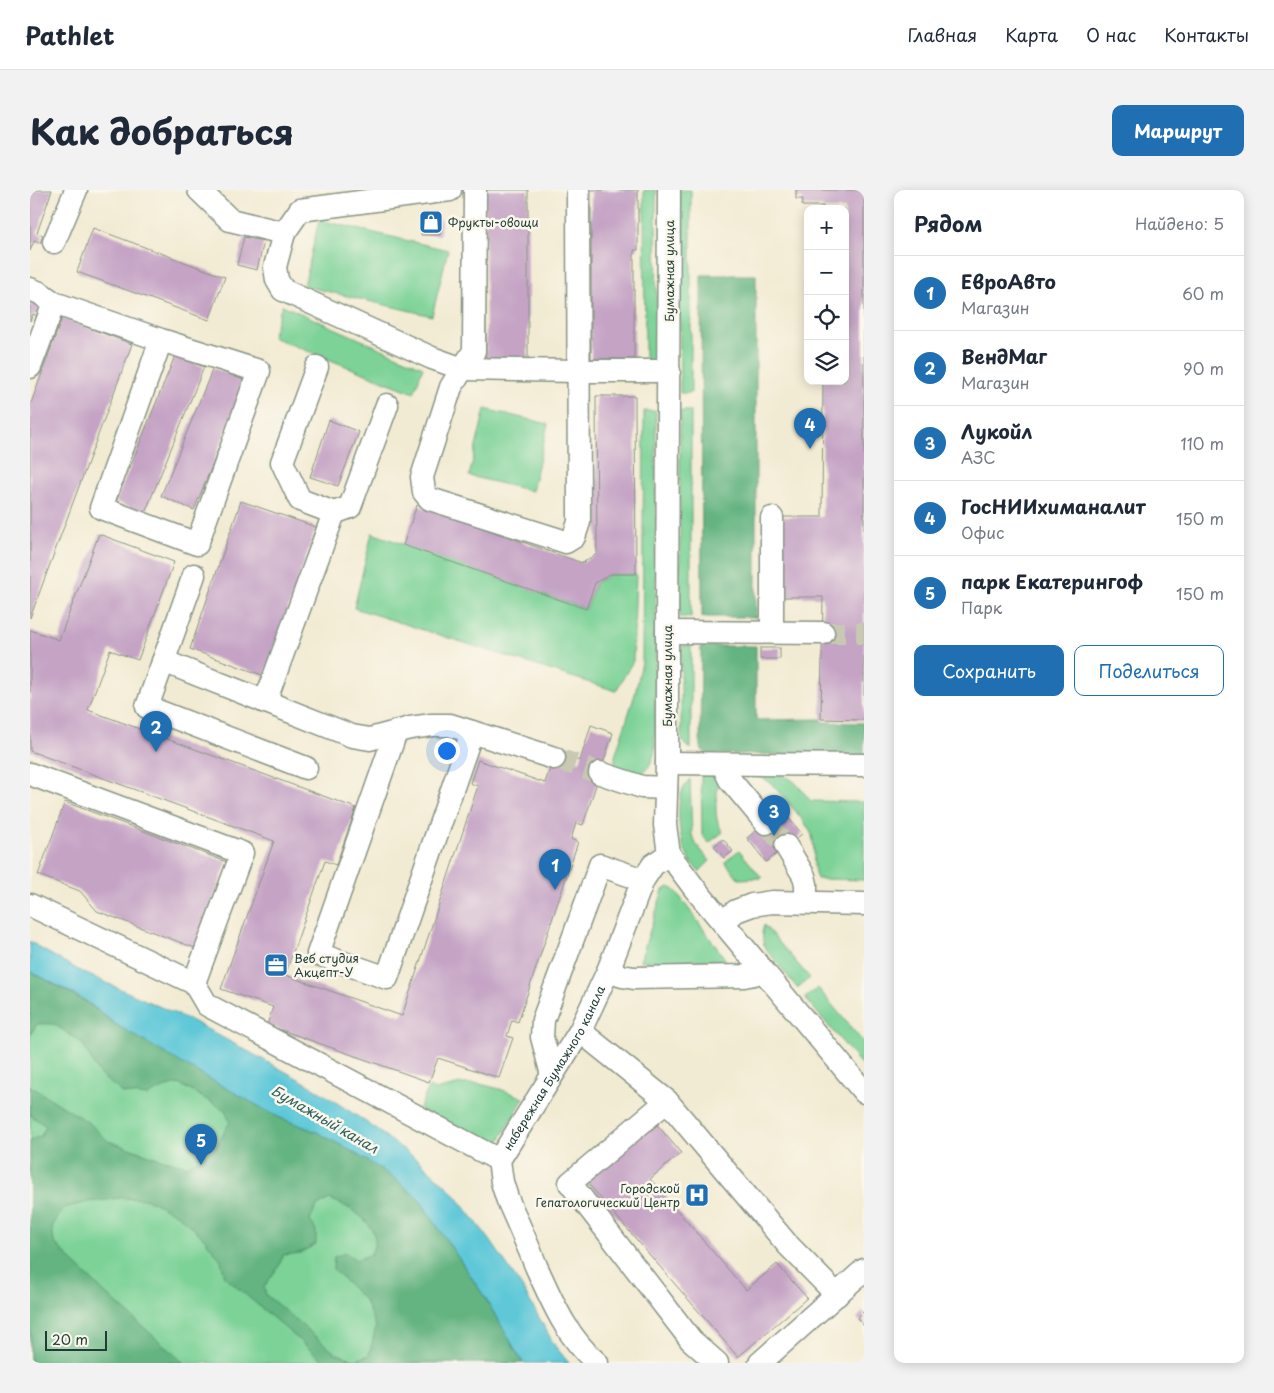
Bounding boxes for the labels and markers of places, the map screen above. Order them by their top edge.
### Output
shop icon: Фрукты-овощи [418,209,444,235]
place label: Фрукты-овощи [448,213,539,231]
pin: 4 [794,408,826,449]
pin: 2 [140,711,172,752]
pin: 3 [758,795,790,836]
pin: 1 [539,849,571,890]
place label: Веб студия Акцепт-У [294,949,359,981]
office icon: Веб студия Акцепт-У [263,952,289,978]
pin: 5 [185,1124,217,1165]
place label: Городской Гепатологический Центр [536,1179,680,1211]
hospital icon: Городской Гепатологический Центр [684,1182,710,1208]

